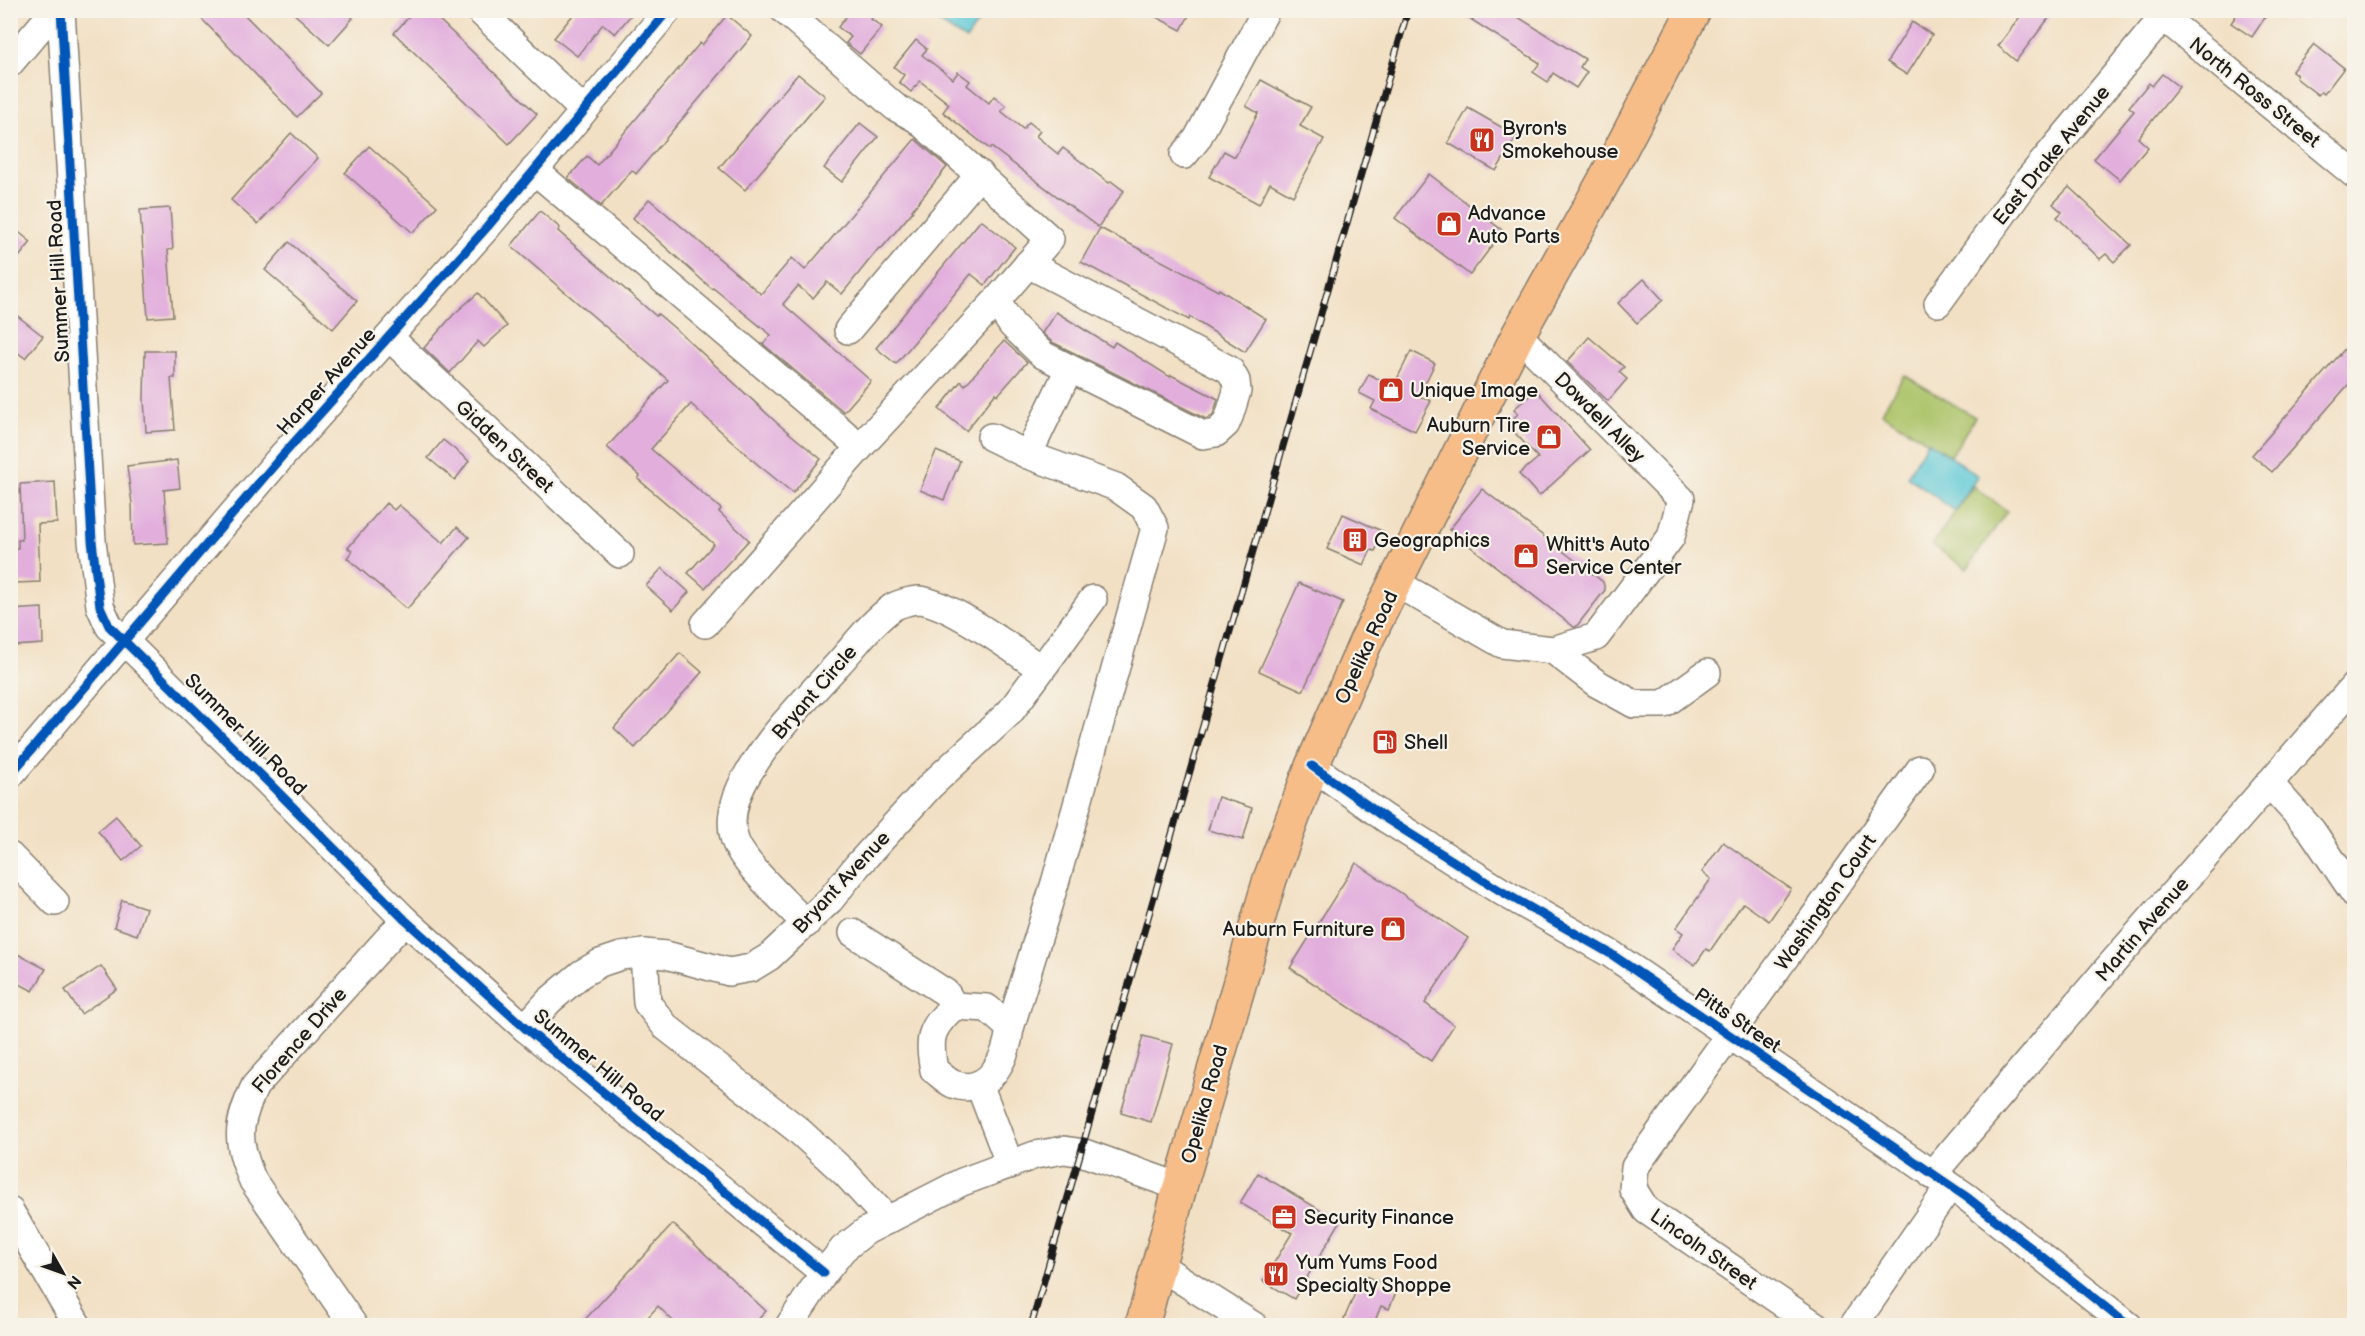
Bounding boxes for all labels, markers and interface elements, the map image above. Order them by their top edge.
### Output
street label: North Ross Street [2184,33,2325,153]
street label: East Drake Avenue [1988,81,2115,230]
place label: Byron's Smokehouse [1502,117,1619,164]
restaurant icon: Byron's Smokehouse [1467,125,1497,155]
street label: Summer Hill Road [43,199,75,363]
place label: Advance Auto Parts [1468,202,1560,249]
shop icon: Advance Auto Parts [1434,209,1464,239]
street label: Harper Avenue [272,323,381,440]
street label: Dowdell Alley [1549,367,1650,468]
shop icon: Unique Image [1376,375,1406,405]
place label: Unique Image [1410,379,1538,403]
street label: Gidden Street [450,395,558,498]
place label: Auburn Tire Service [1427,414,1530,461]
shop icon: Auburn Tire Service [1534,422,1564,452]
building icon: Geographics [1340,525,1370,555]
place label: Geographics [1374,529,1490,553]
place label: Whitt's Auto Service Center [1546,533,1682,580]
shop icon: Whitt's Auto Service Center [1511,541,1541,571]
street label: Opelika Road [1330,587,1404,708]
street label: Bryant Circle [767,640,862,745]
street label: Summer Hill Road [179,669,311,801]
fuel station icon: Shell [1370,727,1400,757]
place label: Shell [1404,731,1448,755]
street label: Bryant Avenue [788,826,896,939]
street label: Washington Court [1770,830,1882,975]
street label: Martin Avenue [2091,872,2195,987]
shop icon: Auburn Furniture [1378,914,1408,944]
place label: Auburn Furniture [1223,918,1374,942]
street label: Florence Drive [247,983,352,1099]
street label: Pitts Street [1690,983,1785,1059]
street label: Summer Hill Road [528,1004,668,1127]
street label: Opelika Road [1177,1042,1233,1166]
office icon: Security Finance [1269,1202,1299,1232]
street label: Lincoln Street [1645,1204,1762,1296]
place label: Security Finance [1304,1206,1454,1230]
north arrow [33,1243,93,1303]
place label: Yum Yums Food Specialty Shoppe [1295,1251,1451,1298]
restaurant icon: Yum Yums Food Specialty Shoppe [1261,1259,1291,1289]
text: N [62,1271,84,1292]

